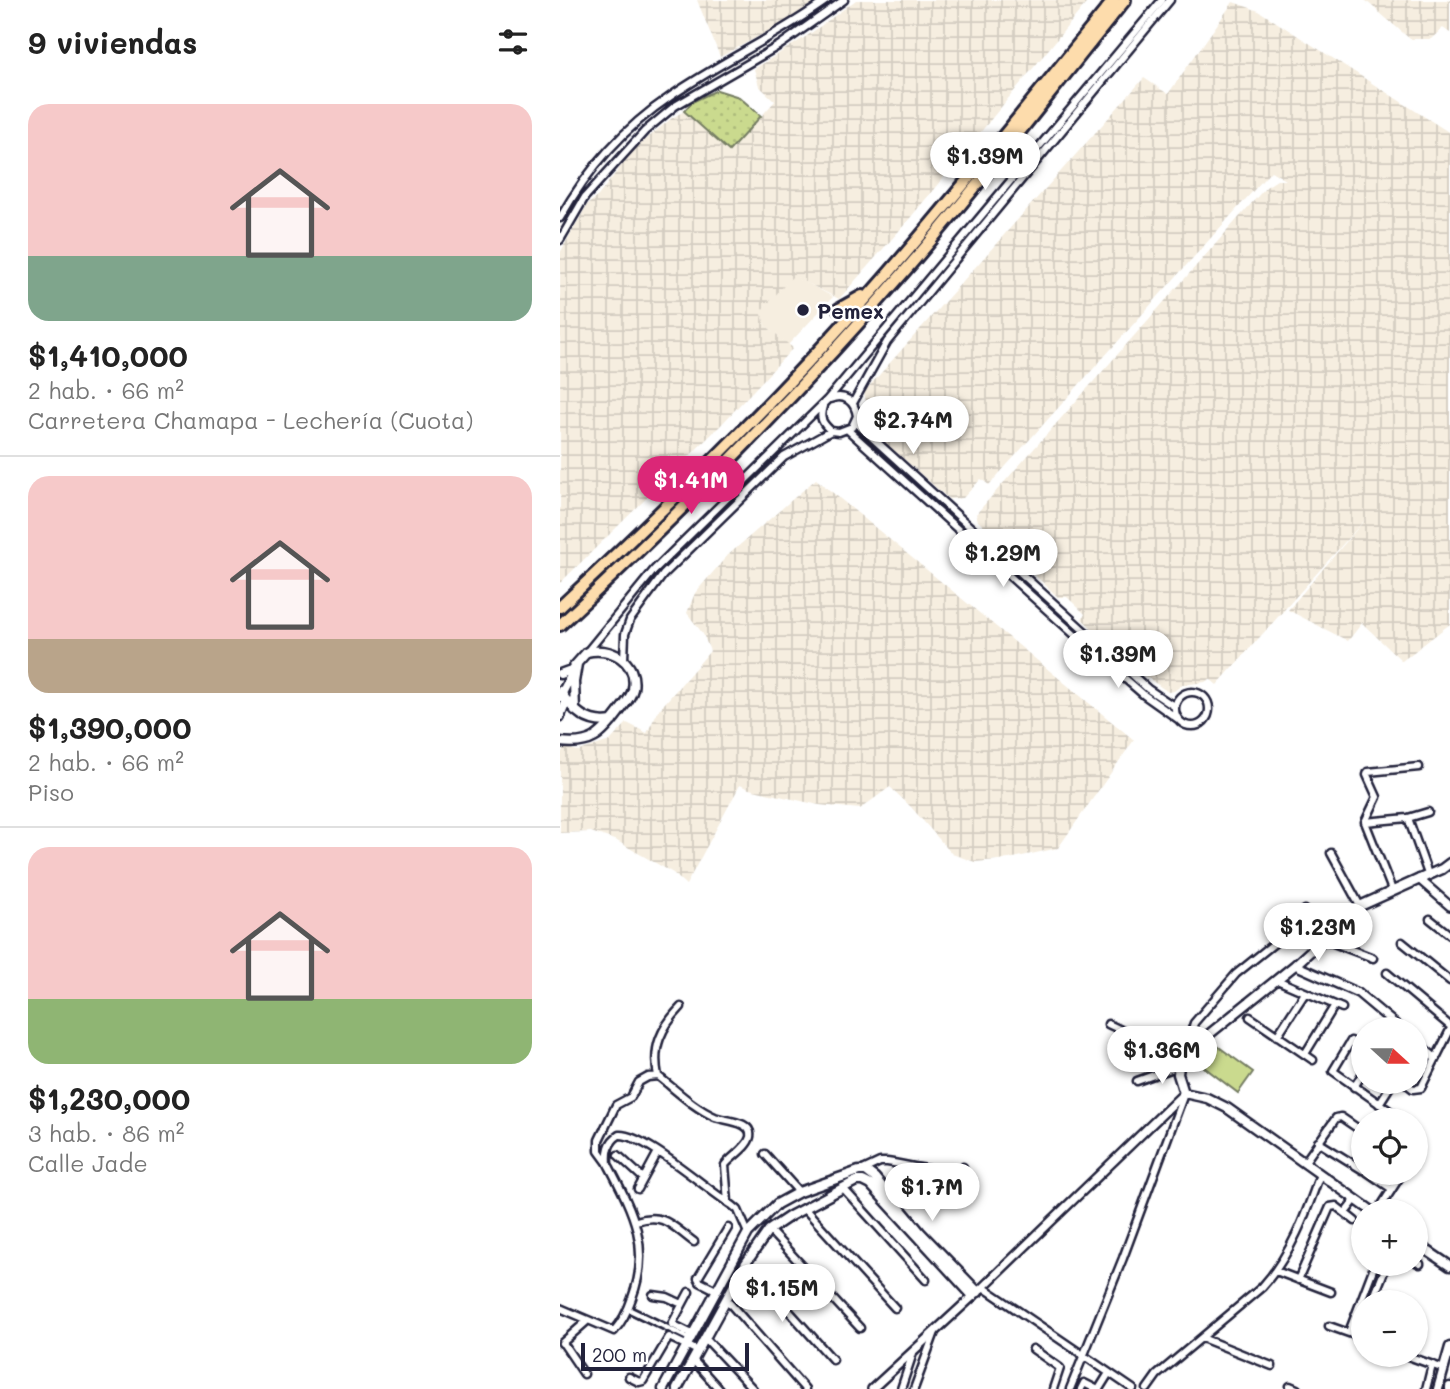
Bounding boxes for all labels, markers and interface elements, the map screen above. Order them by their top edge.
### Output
text: 9 viviendas [28,22,197,62]
icon: filters [494,23,532,61]
pin: $1.39M [928,132,1042,192]
text: $1.39M [946,140,1024,170]
icon: home [217,150,343,276]
place label: Pemex [817,297,884,324]
marker: Pemex [795,302,811,318]
text: $1,410,000 [28,335,188,375]
text: 2 hab. · 66 m² [28,375,184,405]
pin: $2.74M [856,396,970,456]
text: $2.74M [873,404,953,434]
text: Carretera Chamapa - Lechería (Cuota) [28,405,473,435]
pin: $1.41M [634,456,748,516]
text: $1.41M [654,464,728,494]
icon: home [217,522,343,648]
pin: $1.29M [946,530,1060,589]
text: $1.29M [965,537,1041,567]
pin: $1.39M [1061,630,1175,690]
text: $1.39M [1079,638,1157,668]
text: $1,390,000 [28,707,191,747]
text: 2 hab. · 66 m² [28,747,184,777]
text: Piso [28,777,74,807]
icon: home [217,893,343,1019]
pin: $1.23M [1261,904,1375,963]
text: $1.23M [1280,911,1356,941]
north arrow [1351,1017,1428,1094]
map controls [1351,1017,1428,1367]
pin: $1.36M [1105,1026,1219,1086]
text: $1.36M [1123,1034,1201,1064]
text: $1,230,000 [28,1078,190,1118]
button: locate [1351,1108,1428,1185]
text: 3 hab. · 86 m² [28,1118,185,1148]
text: Calle Jade [28,1148,148,1178]
pin: $1.7M [883,1164,981,1223]
text: $1.7M [901,1171,963,1201]
button: + [1351,1199,1428,1276]
pin: $1.15M [725,1264,839,1324]
text: $1.15M [745,1272,819,1302]
button: − [1351,1290,1428,1367]
scale bar [581,1340,749,1372]
text: 200 m [592,1342,647,1367]

